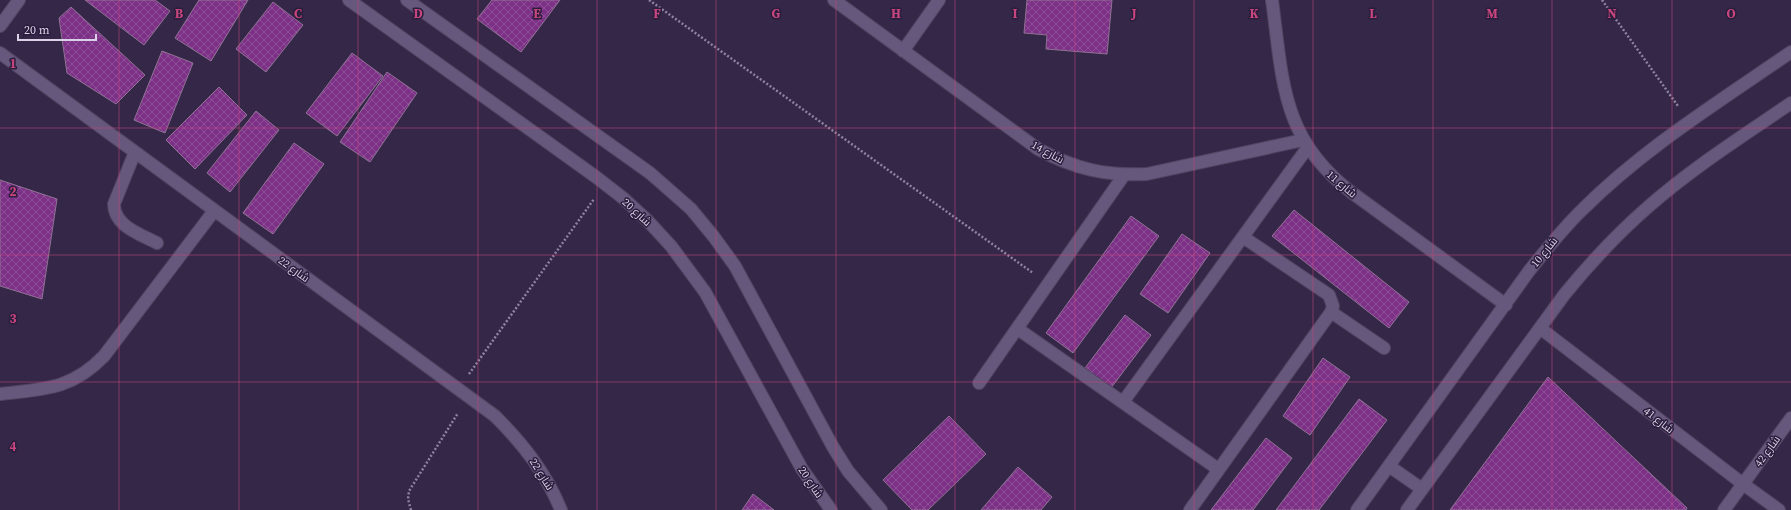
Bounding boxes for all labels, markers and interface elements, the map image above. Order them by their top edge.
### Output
text: B [175,5,184,22]
text: C [294,5,302,22]
text: D [413,5,423,22]
text: E [533,5,541,22]
text: F [653,5,661,22]
text: G [772,5,781,22]
text: H [891,5,901,22]
text: I [1012,5,1018,22]
text: J [1130,5,1137,22]
text: K [1249,5,1259,22]
text: L [1369,5,1377,22]
text: M [1486,5,1498,22]
text: N [1607,5,1617,22]
text: O [1726,5,1736,22]
scale bar [18,16,96,42]
text: 20 m [24,22,50,38]
text: 1 [9,55,17,72]
street label: شارع 14 [1029,137,1067,167]
street label: شارع 11 [1323,167,1360,201]
text: 2 [9,183,17,200]
street label: شارع 20 [619,195,655,230]
street label: شارع 10 [1528,234,1561,271]
street label: شارع 22 [275,253,312,286]
text: 3 [9,310,17,327]
street label: شارع 41 [1640,404,1677,437]
street label: شارع 42 [1751,433,1784,470]
text: 4 [9,438,17,455]
street label: شارع 22 [526,456,557,493]
street label: شارع 20 [795,464,827,501]

